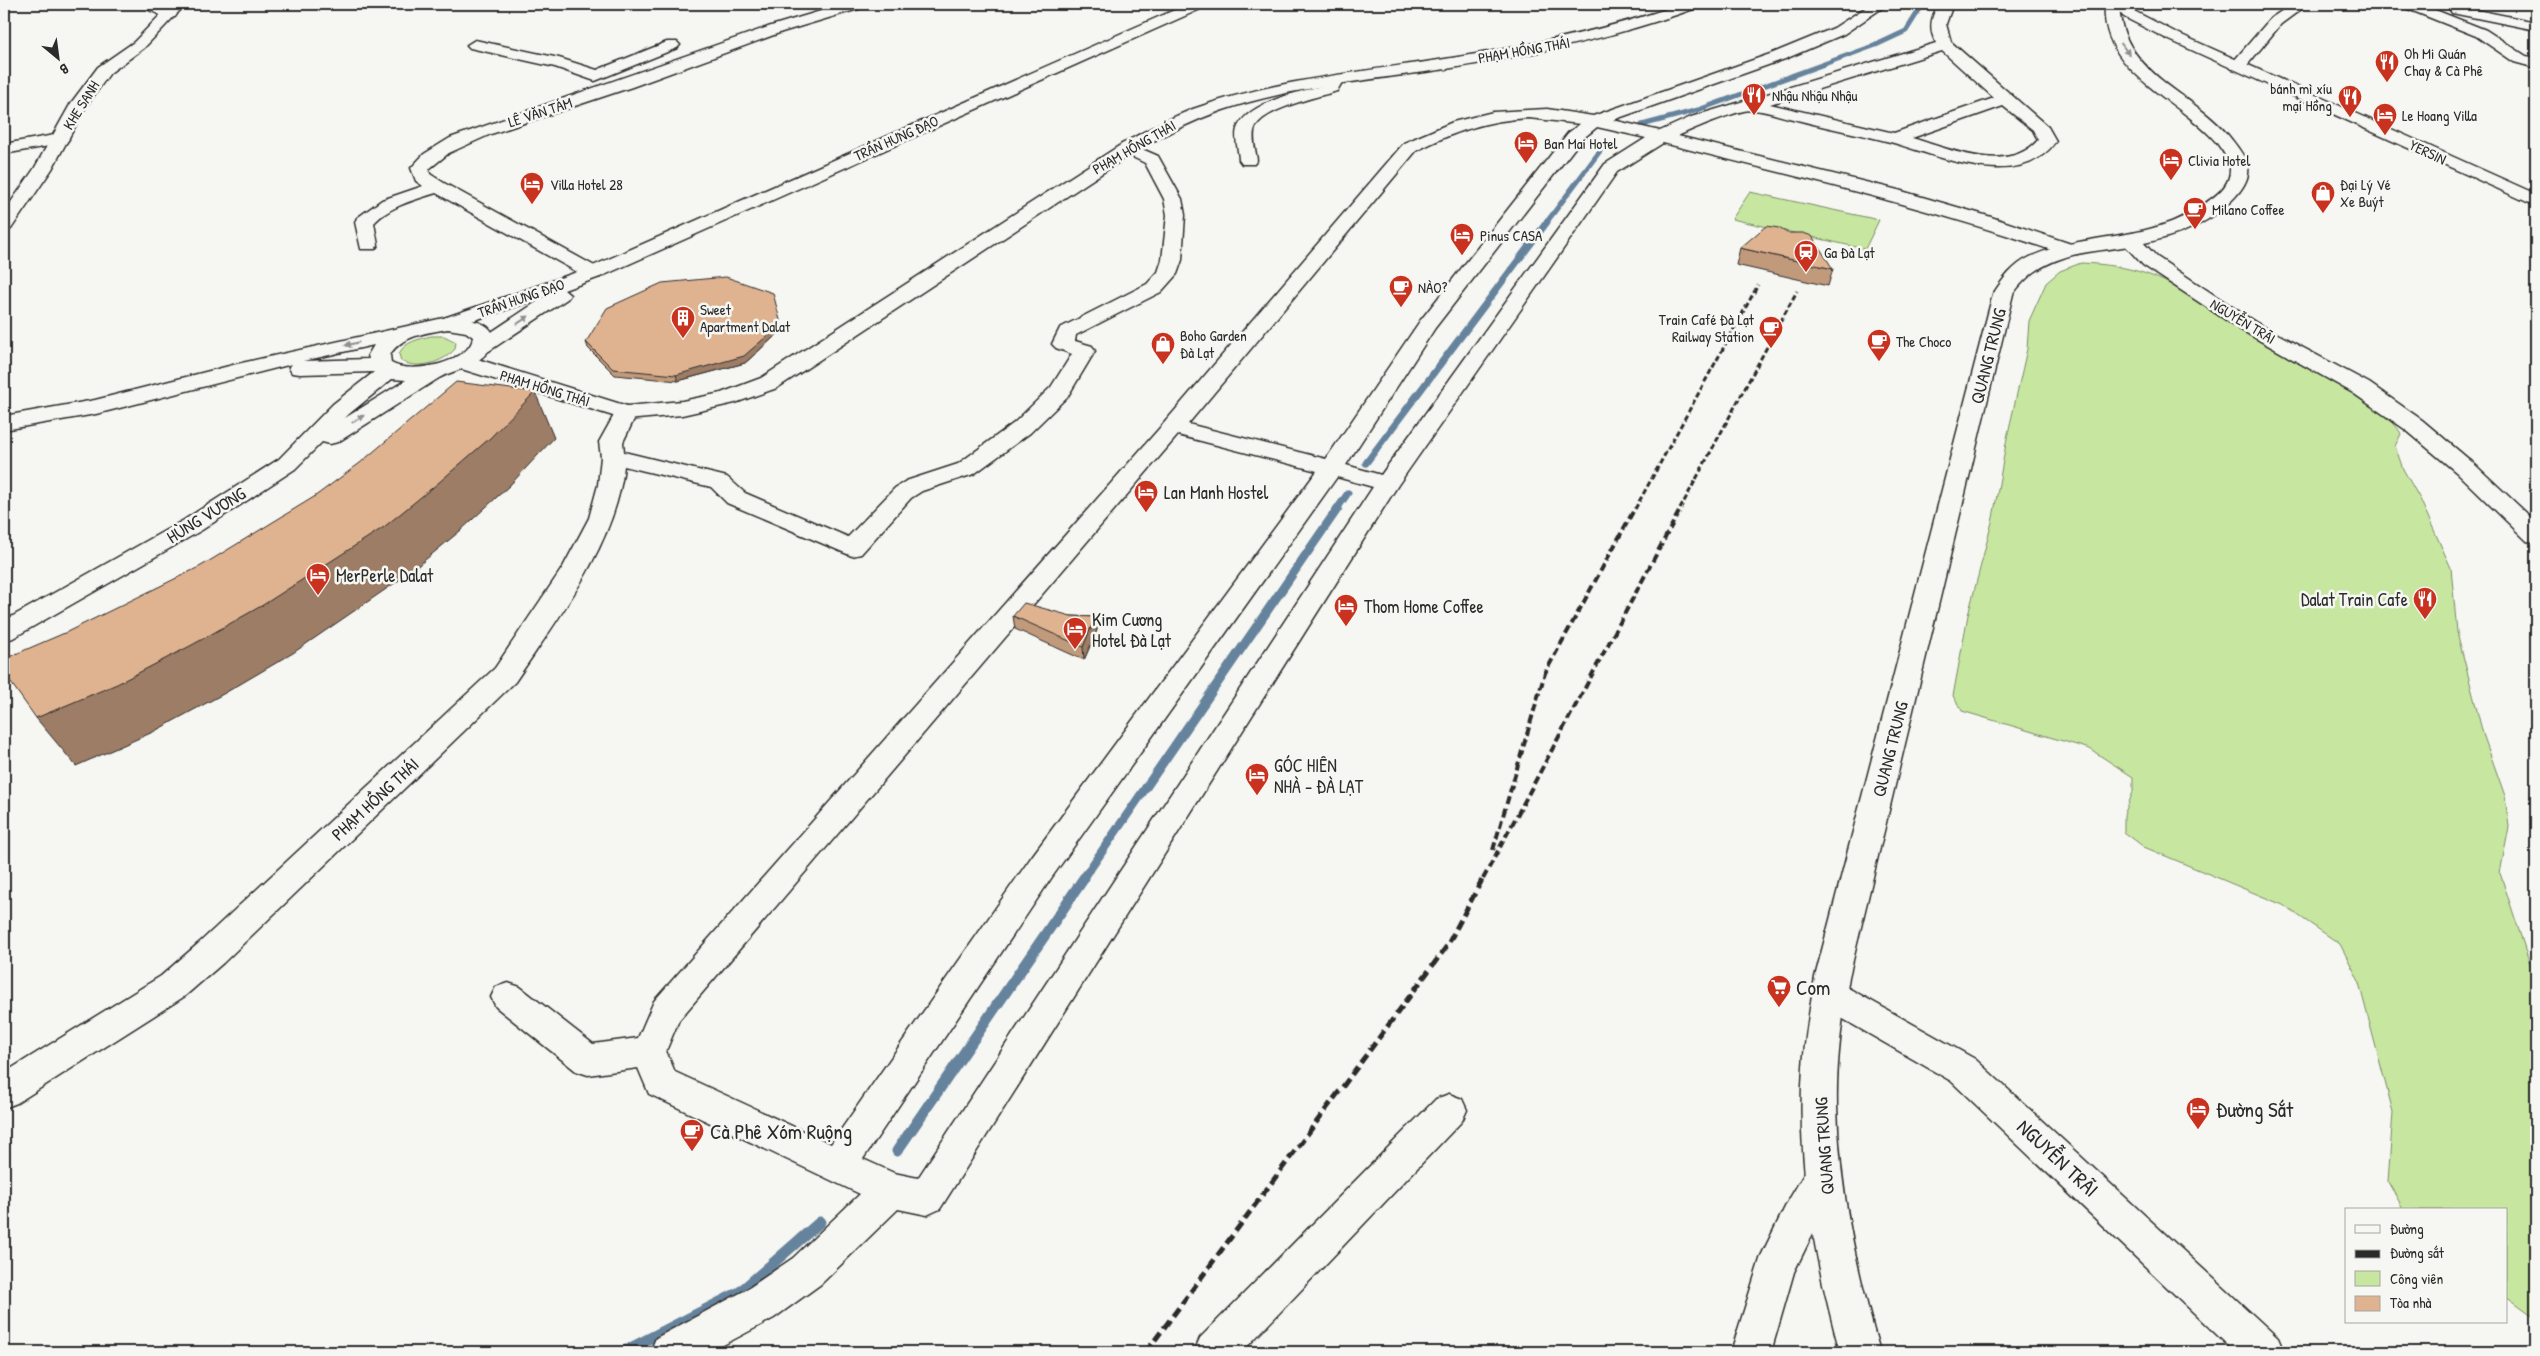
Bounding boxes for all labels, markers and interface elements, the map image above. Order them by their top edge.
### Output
north arrow [32,32,82,82]
street label: PHẠM HỒNG THÁI [1476,32,1572,68]
one-way arrow [2120,42,2130,56]
place label: Oh Mi Quán Chay & Cà Phê [2404,43,2483,81]
restaurant icon: Oh Mi Quán Chay & Cà Phê [2374,49,2400,83]
text: B [57,60,72,80]
street label: KHE SANH [58,76,104,134]
place label: bánh mì xíu mại Hồng [2270,78,2332,116]
restaurant icon: Nhậu Nhậu Nhậu [1741,82,1767,116]
restaurant icon: bánh mì xíu mại Hồng [2337,84,2363,118]
place label: Nhậu Nhậu Nhậu [1772,85,1857,106]
street label: LÊ VĂN TÁM [505,92,575,132]
hotel icon: Le Hoang Villa [2372,102,2398,136]
place label: Le Hoang Villa [2402,105,2477,126]
street label: TRẦN HƯNG ĐẠO [850,110,942,166]
street label: PHẠM HỒNG THÁI [1089,115,1179,179]
hotel icon: Ban Mai Hotel [1513,130,1539,164]
place label: Ban Mai Hotel [1544,133,1618,154]
street label: YERSIN [2406,134,2450,170]
hotel icon: Clivia Hotel [2158,147,2184,181]
place label: Clivia Hotel [2188,150,2250,171]
hotel icon: Villa Hotel 28 [519,171,545,205]
place label: Villa Hotel 28 [550,174,623,195]
place label: Đại Lý Vé Xe Buýt [2340,174,2391,212]
shop icon: Đại Lý Vé Xe Buýt [2310,180,2336,214]
cafe icon: Milano Coffee [2182,196,2208,230]
place label: Milano Coffee [2212,199,2285,220]
hotel icon: Pinus CASA [1449,222,1475,256]
place label: Pinus CASA [1480,225,1543,246]
station icon: Ga Đà Lạt [1793,239,1819,273]
place label: Ga Đà Lạt [1824,242,1876,263]
street label: TRẦN HƯNG ĐẠO [475,273,567,323]
cafe icon: NÀO? [1388,274,1414,308]
place label: NÀO? [1418,277,1448,298]
street label: NGUYỄN TRÃI [2206,293,2280,349]
place label: Sweet Apartment Dalat [700,299,791,337]
building icon: Sweet Apartment Dalat [670,305,696,339]
street label: QUANG TRUNG [1964,305,2012,406]
place label: Train Café Đà Lạt Railway Station [1659,309,1755,347]
one-way arrow [516,315,530,324]
cafe icon: Train Café Đà Lạt Railway Station [1758,315,1784,349]
place label: Boho Garden Đà Lạt [1180,325,1247,363]
cafe icon: The Choco [1866,328,1892,362]
shop icon: Boho Garden Đà Lạt [1150,331,1176,365]
place label: The Choco [1896,331,1951,352]
one-way arrow [345,340,360,348]
street label: PHẠM HỒNG THÁI [498,364,592,412]
one-way arrow [351,415,364,424]
hotel icon: Lan Manh Hostel [1133,479,1159,513]
place label: Lan Manh Hostel [1164,480,1269,505]
street label: HÙNG VƯƠNG [162,481,251,549]
hotel icon: MerPerle Dalat [305,562,331,596]
place label: MerPerle Dalat [336,563,434,588]
restaurant icon: Dalat Train Cafe [2412,586,2438,620]
place label: Dalat Train Cafe [2301,587,2408,612]
hotel icon: Thom Home Coffee [1333,593,1359,627]
place label: Thom Home Coffee [1364,594,1484,619]
place label: Kim Cương Hotel Đà Lạt [1092,607,1172,653]
hotel icon: Kim Cương Hotel Đà Lạt [1062,616,1088,650]
street label: QUANG TRUNG [1866,698,1914,799]
street label: PHẠM HỒNG THÁI [326,752,424,846]
place label: GÓC HIÊN NHÀ - ĐÀ LẠT [1274,753,1364,799]
hotel icon: GÓC HIÊN NHÀ - ĐÀ LẠT [1244,762,1270,796]
place label: Com [1796,973,1830,1002]
supermarket icon: Com [1766,974,1792,1008]
place label: Đường Sắt [2216,1095,2294,1124]
street label: QUANG TRUNG [1808,1096,1840,1196]
hotel icon: Đường Sắt [2185,1096,2211,1130]
street label: NGUYỄN TRÃI [2011,1113,2105,1203]
place label: Cà Phê Xóm Ruộng [710,1117,852,1146]
cafe icon: Cà Phê Xóm Ruộng [679,1118,705,1152]
legend [2345,1208,2508,1324]
text: Đường [2390,1218,2424,1239]
text: Đường sắt [2390,1242,2445,1263]
text: Công viên [2390,1268,2444,1289]
text: Tòa nhà [2390,1292,2431,1313]

